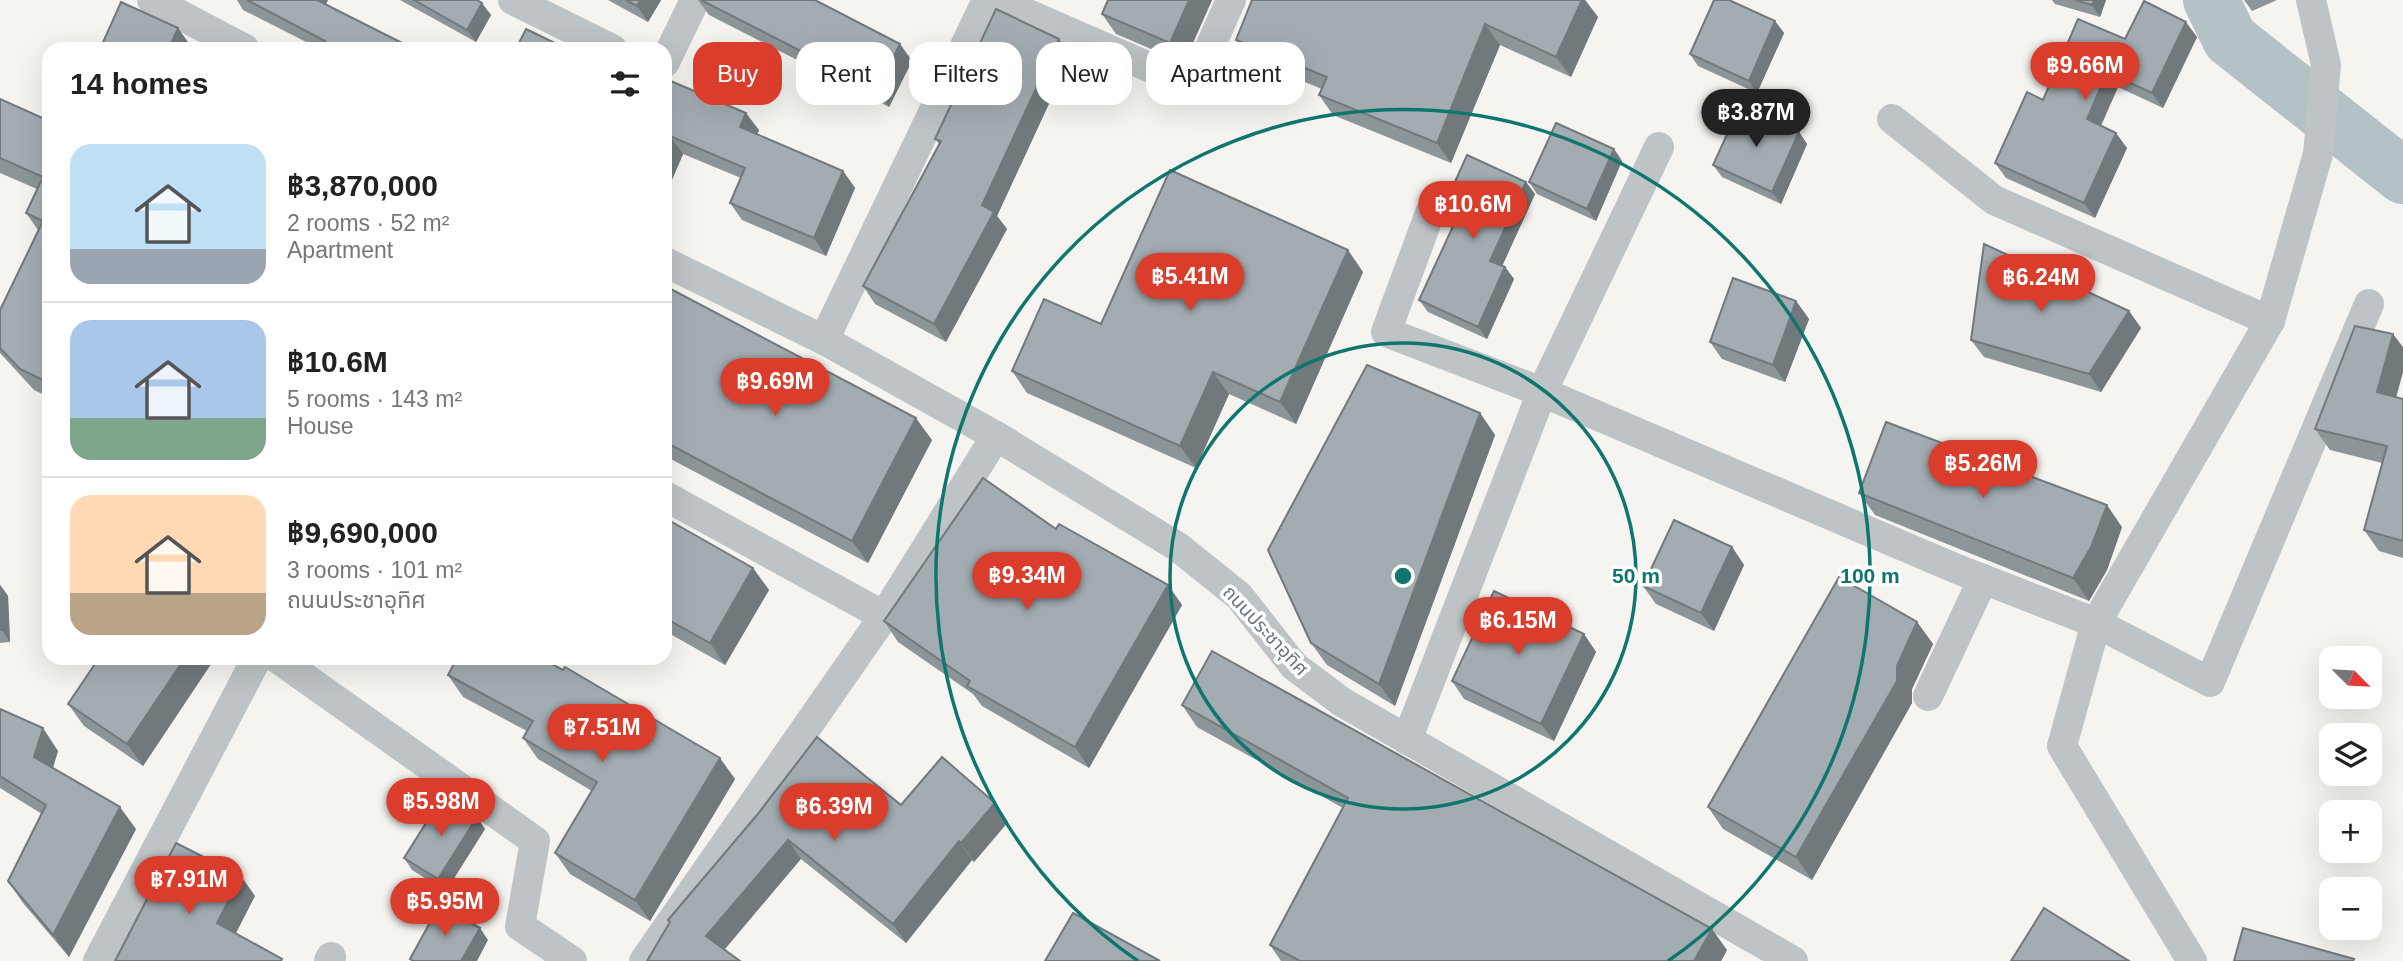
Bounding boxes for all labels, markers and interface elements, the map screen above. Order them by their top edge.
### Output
chip: Buy [693,42,782,105]
chip: Rent [796,42,895,105]
chip: Filters [909,42,1022,105]
chip: New [1036,42,1132,105]
chip: Apartment [1146,42,1305,105]
pin: ฿9.66M [2028,42,2142,102]
text: ฿9.66M [2046,52,2124,78]
icon: filters [606,65,644,103]
text: 14 homes [70,67,208,100]
pin: ฿3.87M [1699,90,1813,149]
text: ฿3.87M [1717,99,1795,125]
text: ฿3,870,000 [287,169,438,202]
icon: home [126,172,210,256]
pin: ฿10.6M [1416,182,1530,241]
text: ฿10.6M [1434,191,1512,217]
text: 2 rooms · 52 m² [287,210,449,236]
text: Apartment [287,237,393,263]
pin: ฿5.41M [1133,254,1247,313]
pin: ฿6.24M [1984,254,2098,314]
text: ฿5.41M [1151,263,1229,289]
text: ฿6.24M [2002,264,2080,290]
text: ฿10.6M [287,345,388,378]
icon: home [126,348,210,432]
pin: ฿9.69M [718,358,832,418]
text: ฿9.69M [736,368,814,394]
text: 5 rooms · 143 m² [287,386,462,412]
text: House [287,413,353,439]
pin: ฿5.26M [1926,440,2040,500]
text: ฿5.26M [1944,450,2022,476]
text: ฿9,690,000 [287,516,438,549]
icon: home [126,523,210,607]
pin: ฿9.34M [970,552,1084,612]
text: 3 rooms · 101 m² [287,557,462,583]
text: ฿9.34M [988,562,1066,588]
centre of rings [1391,564,1415,588]
text: 50 m [1612,564,1660,587]
text: 100 m [1840,564,1900,587]
street label: ถนนประชาอุทิศ [1218,581,1312,680]
text: ถนนประชาอุทิศ [287,587,426,613]
pin: ฿6.15M [1461,598,1575,657]
text: ฿6.15M [1479,607,1557,633]
north arrow [2319,646,2382,709]
map controls [2319,646,2382,940]
pin: ฿7.51M [545,704,659,764]
text: ฿7.51M [563,714,641,740]
button: layers [2319,723,2382,786]
pin: ฿5.98M [384,778,498,838]
pin: ฿6.39M [777,784,891,843]
text: ฿5.98M [402,788,480,814]
text: ฿6.39M [795,793,873,819]
button: + [2319,800,2382,863]
pin: ฿7.91M [132,856,246,916]
text: ฿7.91M [150,866,228,892]
button: − [2319,877,2382,940]
pin: ฿5.95M [388,878,502,938]
text: ฿5.95M [406,888,484,914]

